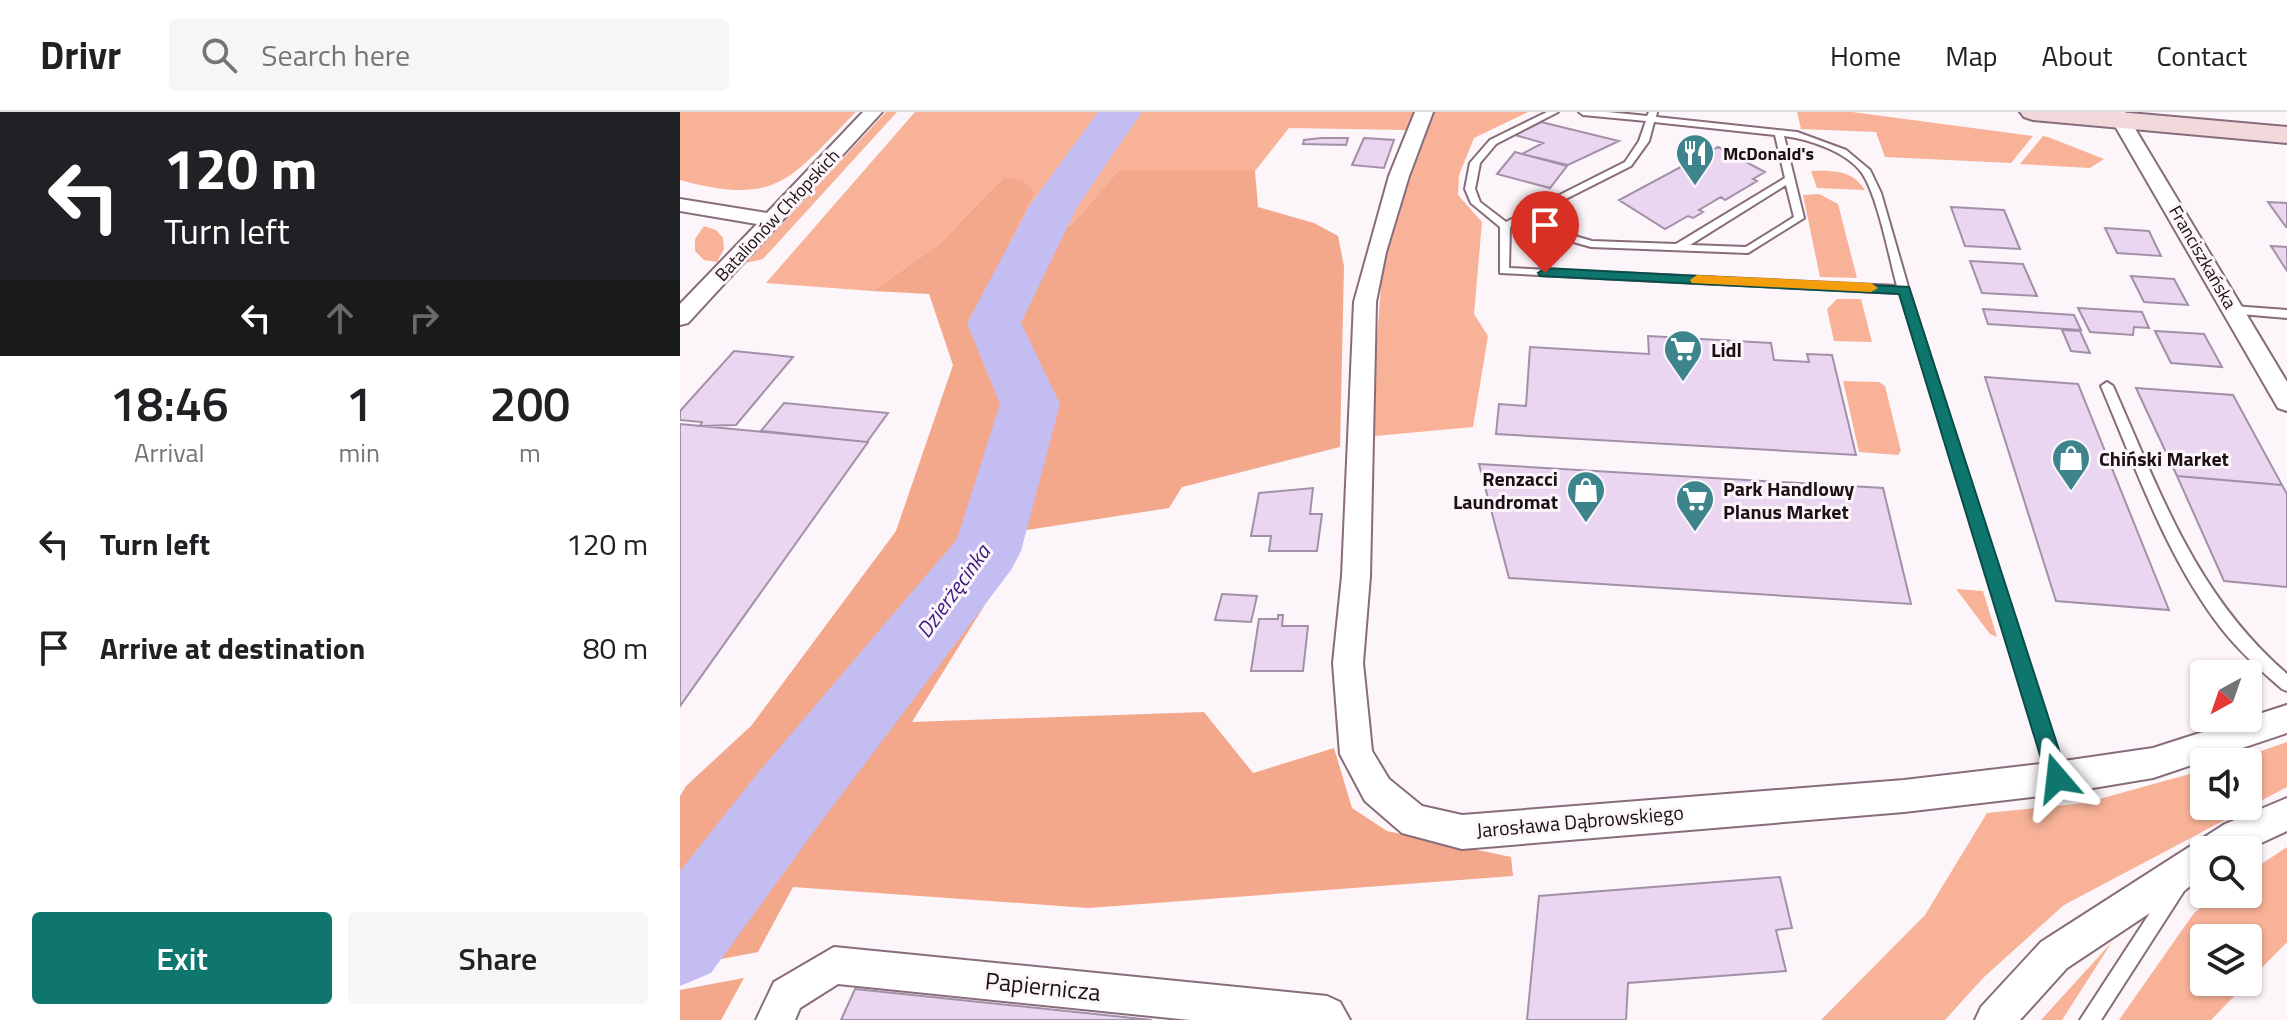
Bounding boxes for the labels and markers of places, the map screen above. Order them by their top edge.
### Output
restaurant icon: McDonald's [1674,132,1716,187]
place label: McDonald's [1723,140,1814,167]
pin [1511,191,1579,273]
supermarket icon: Lidl [1662,328,1704,383]
place label: Lidl [1711,334,1742,365]
shop icon: Chiński Market [2050,437,2092,492]
place label: Chiński Market [2099,443,2229,474]
place label: Renzacci Laundromat [1453,463,1558,517]
shop icon: Renzacci Laundromat [1565,469,1607,524]
place label: Park Handlowy Planus Market [1723,473,1854,527]
supermarket icon: Park Handlowy Planus Market [1674,478,1716,533]

